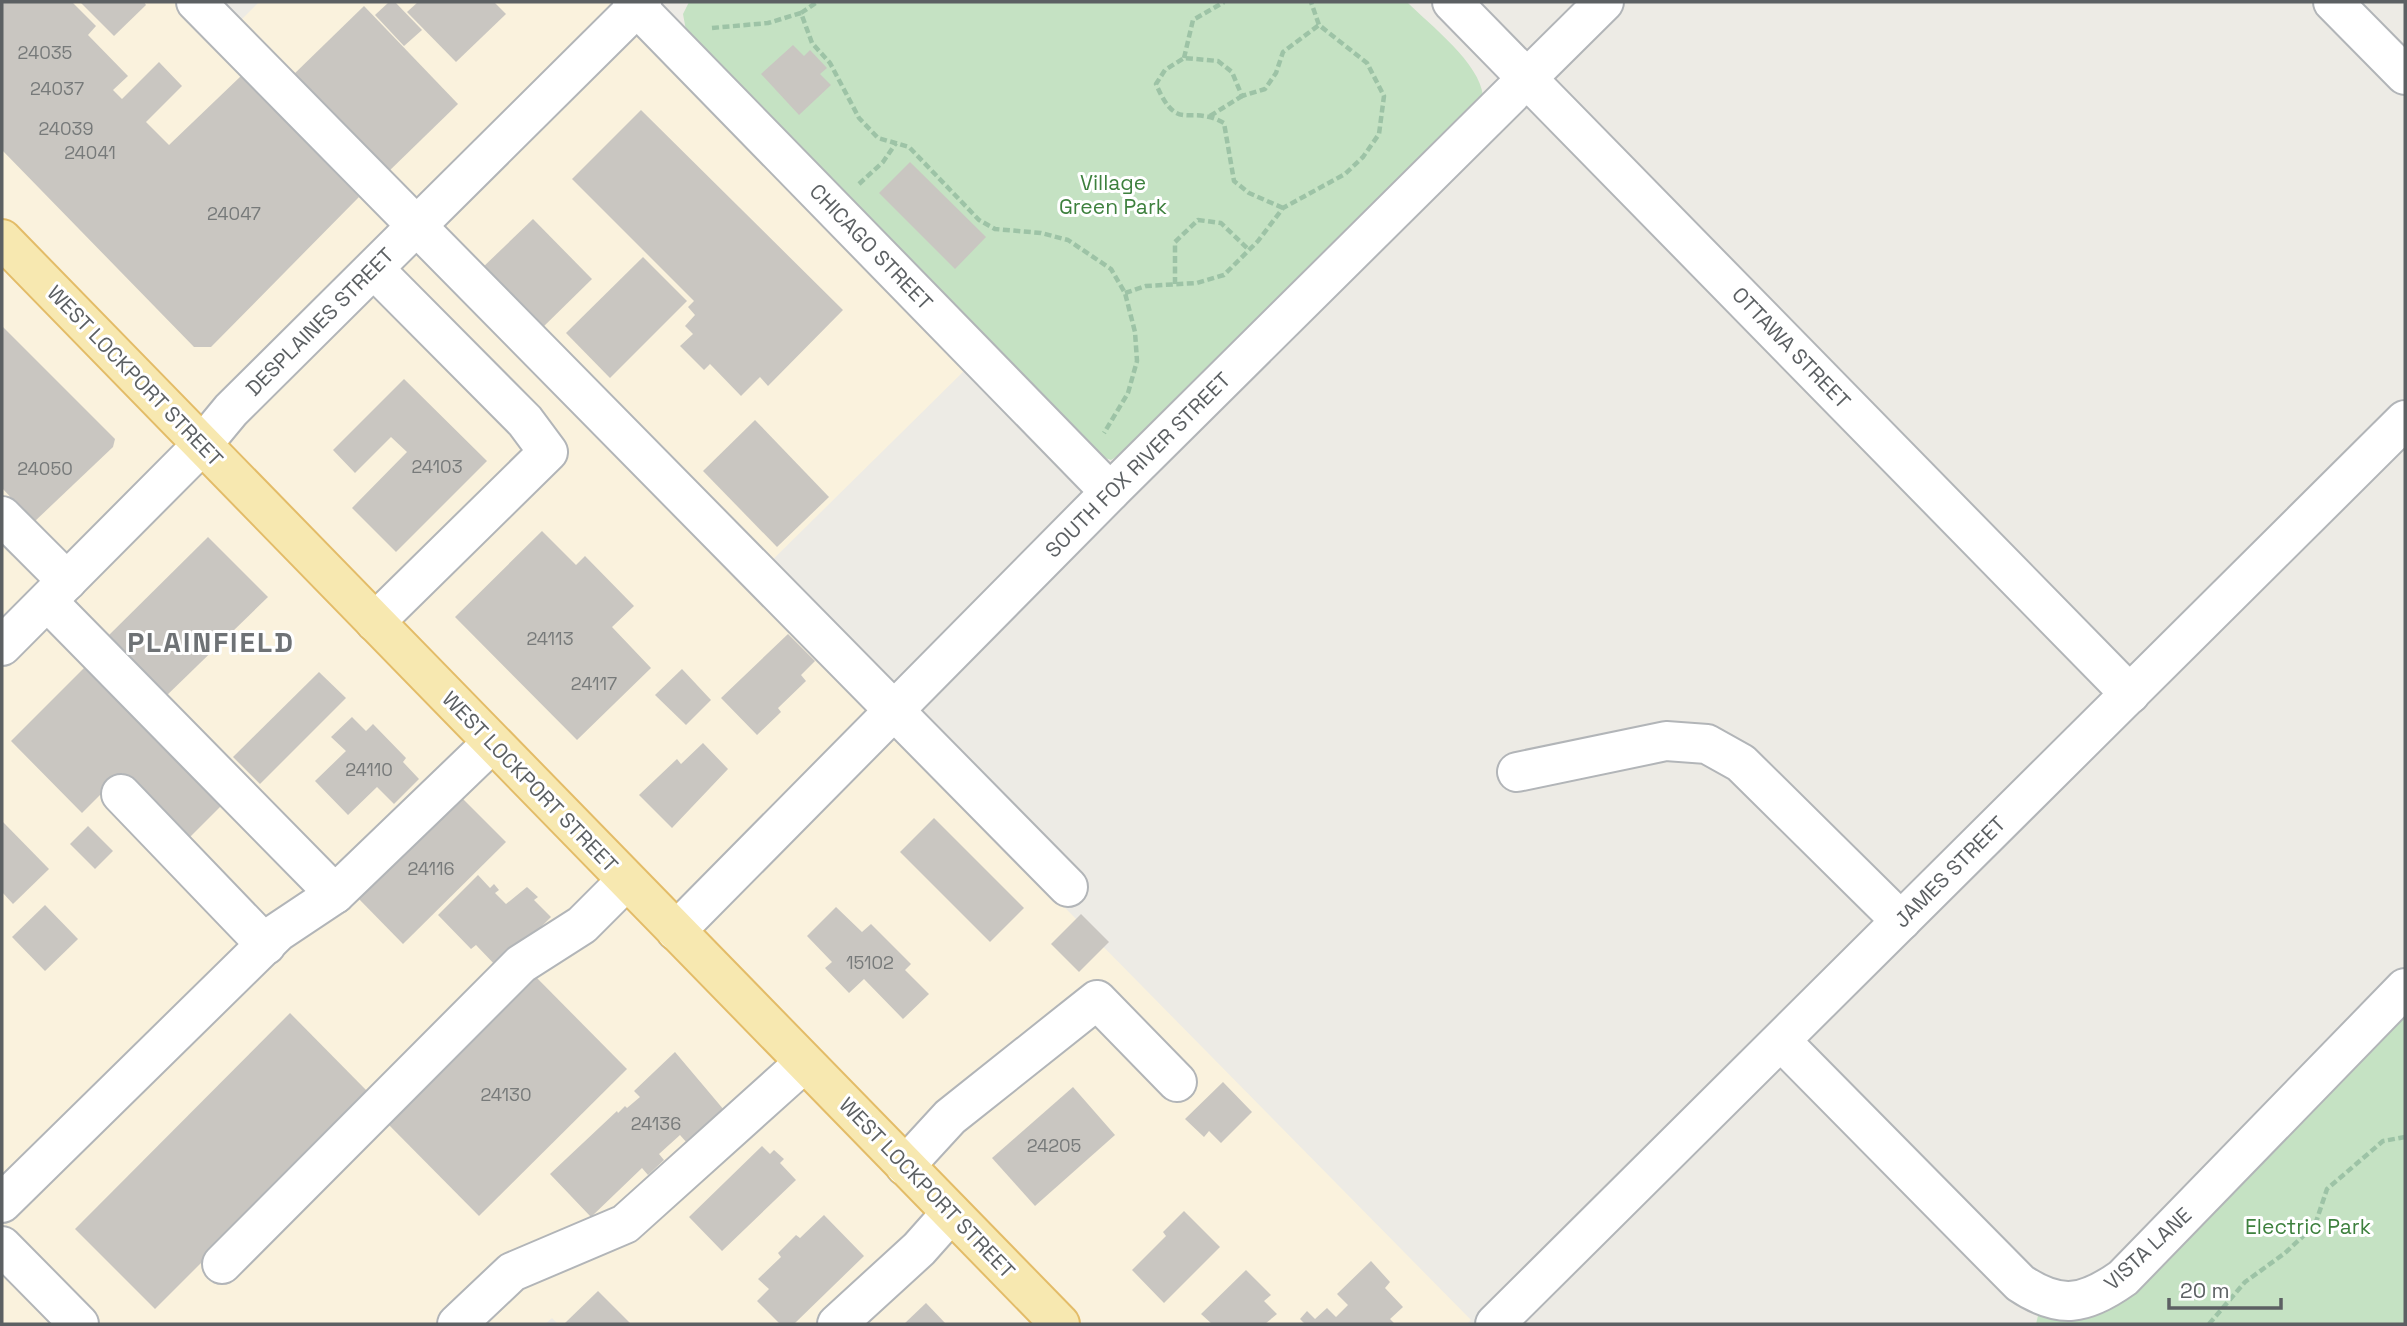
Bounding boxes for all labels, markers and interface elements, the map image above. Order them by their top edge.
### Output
house number: 24035 [18,41,72,64]
house number: 24037 [30,77,84,100]
house number: 24039 [39,117,94,140]
house number: 24041 [64,141,116,164]
park label: Village Green Park [1059,169,1167,220]
street label: CHICAGO STREET [804,178,939,316]
house number: 24047 [207,202,261,225]
street label: DESPLAINES STREET [240,242,400,402]
street label: WEST LOCKPORT STREET [42,279,229,472]
street label: OTTAWA STREET [1726,281,1856,414]
street label: SOUTH FOX RIVER STREET [1039,366,1236,563]
house number: 24103 [411,455,463,478]
house number: 24050 [17,457,73,480]
district label: PLAINFIELD [127,624,295,660]
house number: 24113 [526,627,574,650]
house number: 24117 [571,672,617,695]
street label: WEST LOCKPORT STREET [437,685,624,878]
house number: 24110 [345,758,393,781]
street label: JAMES STREET [1888,810,2011,933]
house number: 24116 [407,857,455,880]
house number: 15102 [846,951,894,974]
house number: 24130 [480,1083,532,1106]
street label: WEST LOCKPORT STREET [834,1091,1021,1284]
house number: 24136 [631,1112,681,1135]
house number: 24205 [1027,1134,1081,1157]
street label: VISTA LANE [2098,1201,2197,1296]
park label: Electric Park [2245,1213,2371,1240]
scale bar [2169,1266,2281,1310]
text: 20 m [2180,1277,2230,1304]

